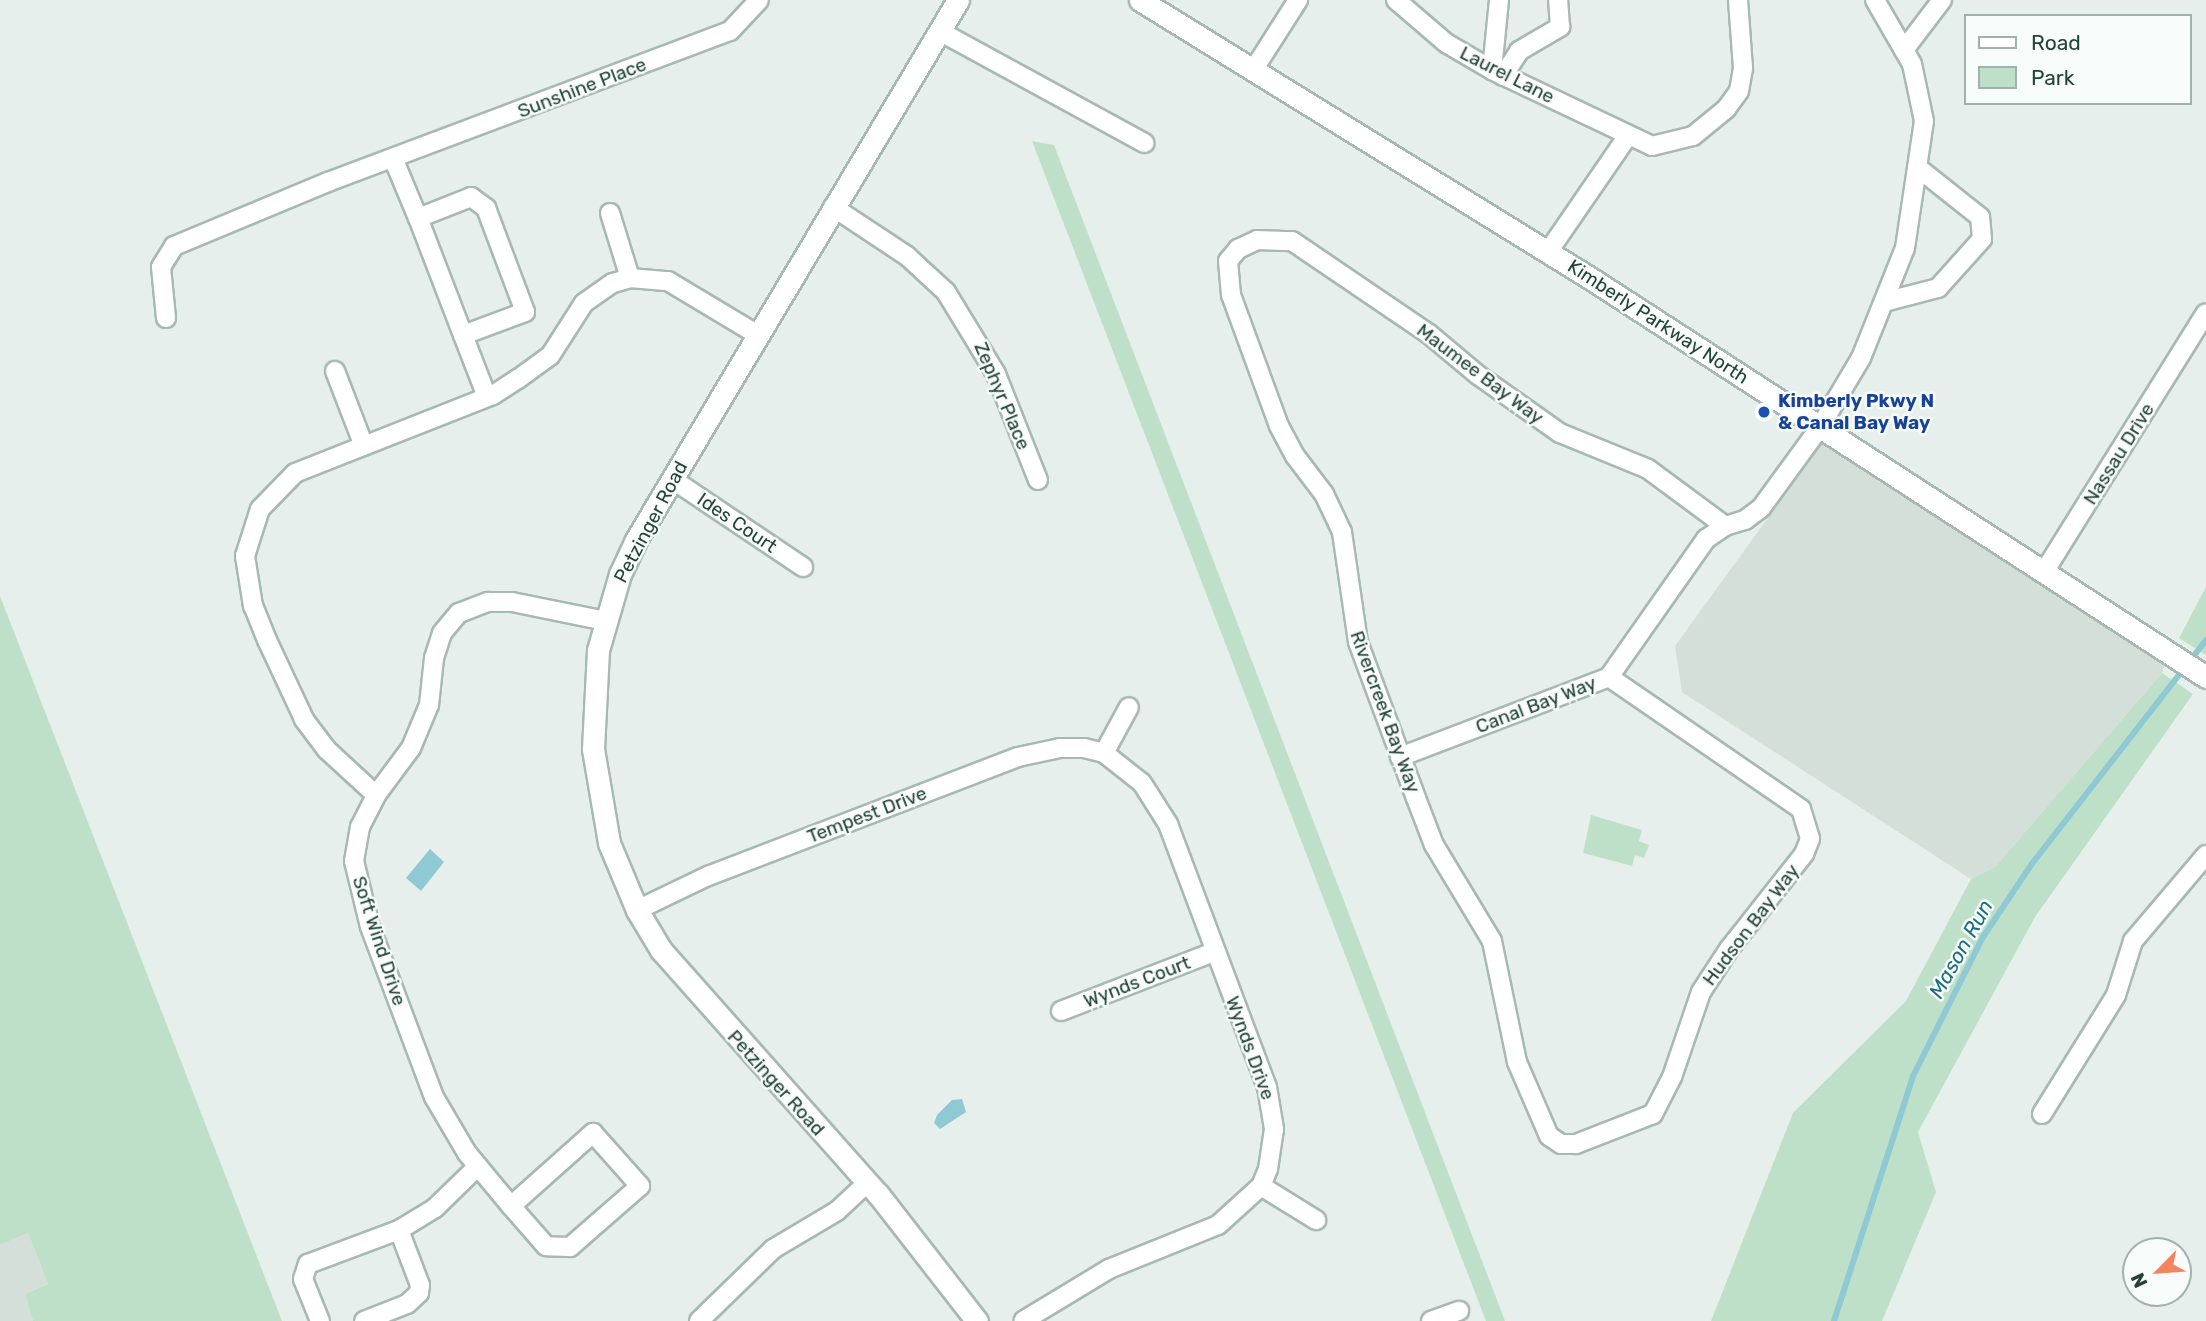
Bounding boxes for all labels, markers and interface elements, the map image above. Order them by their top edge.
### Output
legend [1965,14,2192,105]
text: Road [2031,30,2081,55]
street label: Laurel Lane [1456,41,1558,109]
street label: Sunshine Place [514,53,650,123]
text: Park [2031,65,2075,90]
street label: Kimberly Parkway North [1563,255,1753,389]
street label: Maumee Bay Way [1412,319,1548,429]
street label: Zephyr Place [969,339,1035,453]
place label: Kimberly Pkwy N & Canal Bay Way [1778,390,1935,434]
street label: Nassau Drive [2079,399,2159,509]
marker: Kimberly Pkwy N & Canal Bay Way [1756,404,1772,420]
street label: Petzinger Road [609,457,693,587]
street label: Ides Court [693,488,781,558]
street label: Rivercreek Bay Way [1345,627,1425,797]
street label: Canal Bay Way [1472,671,1600,739]
street label: Tempest Drive [804,782,930,848]
street label: Hudson Bay Way [1698,860,1804,990]
street label: Soft Wind Drive [347,873,411,1009]
water label: Mason Run [1924,895,1998,1003]
street label: Wynds Court [1080,951,1194,1013]
street label: Wynds Drive [1221,993,1279,1103]
street label: Petzinger Road [722,1025,830,1141]
north arrow [2122,1237,2192,1307]
text: N [2126,1269,2153,1291]

